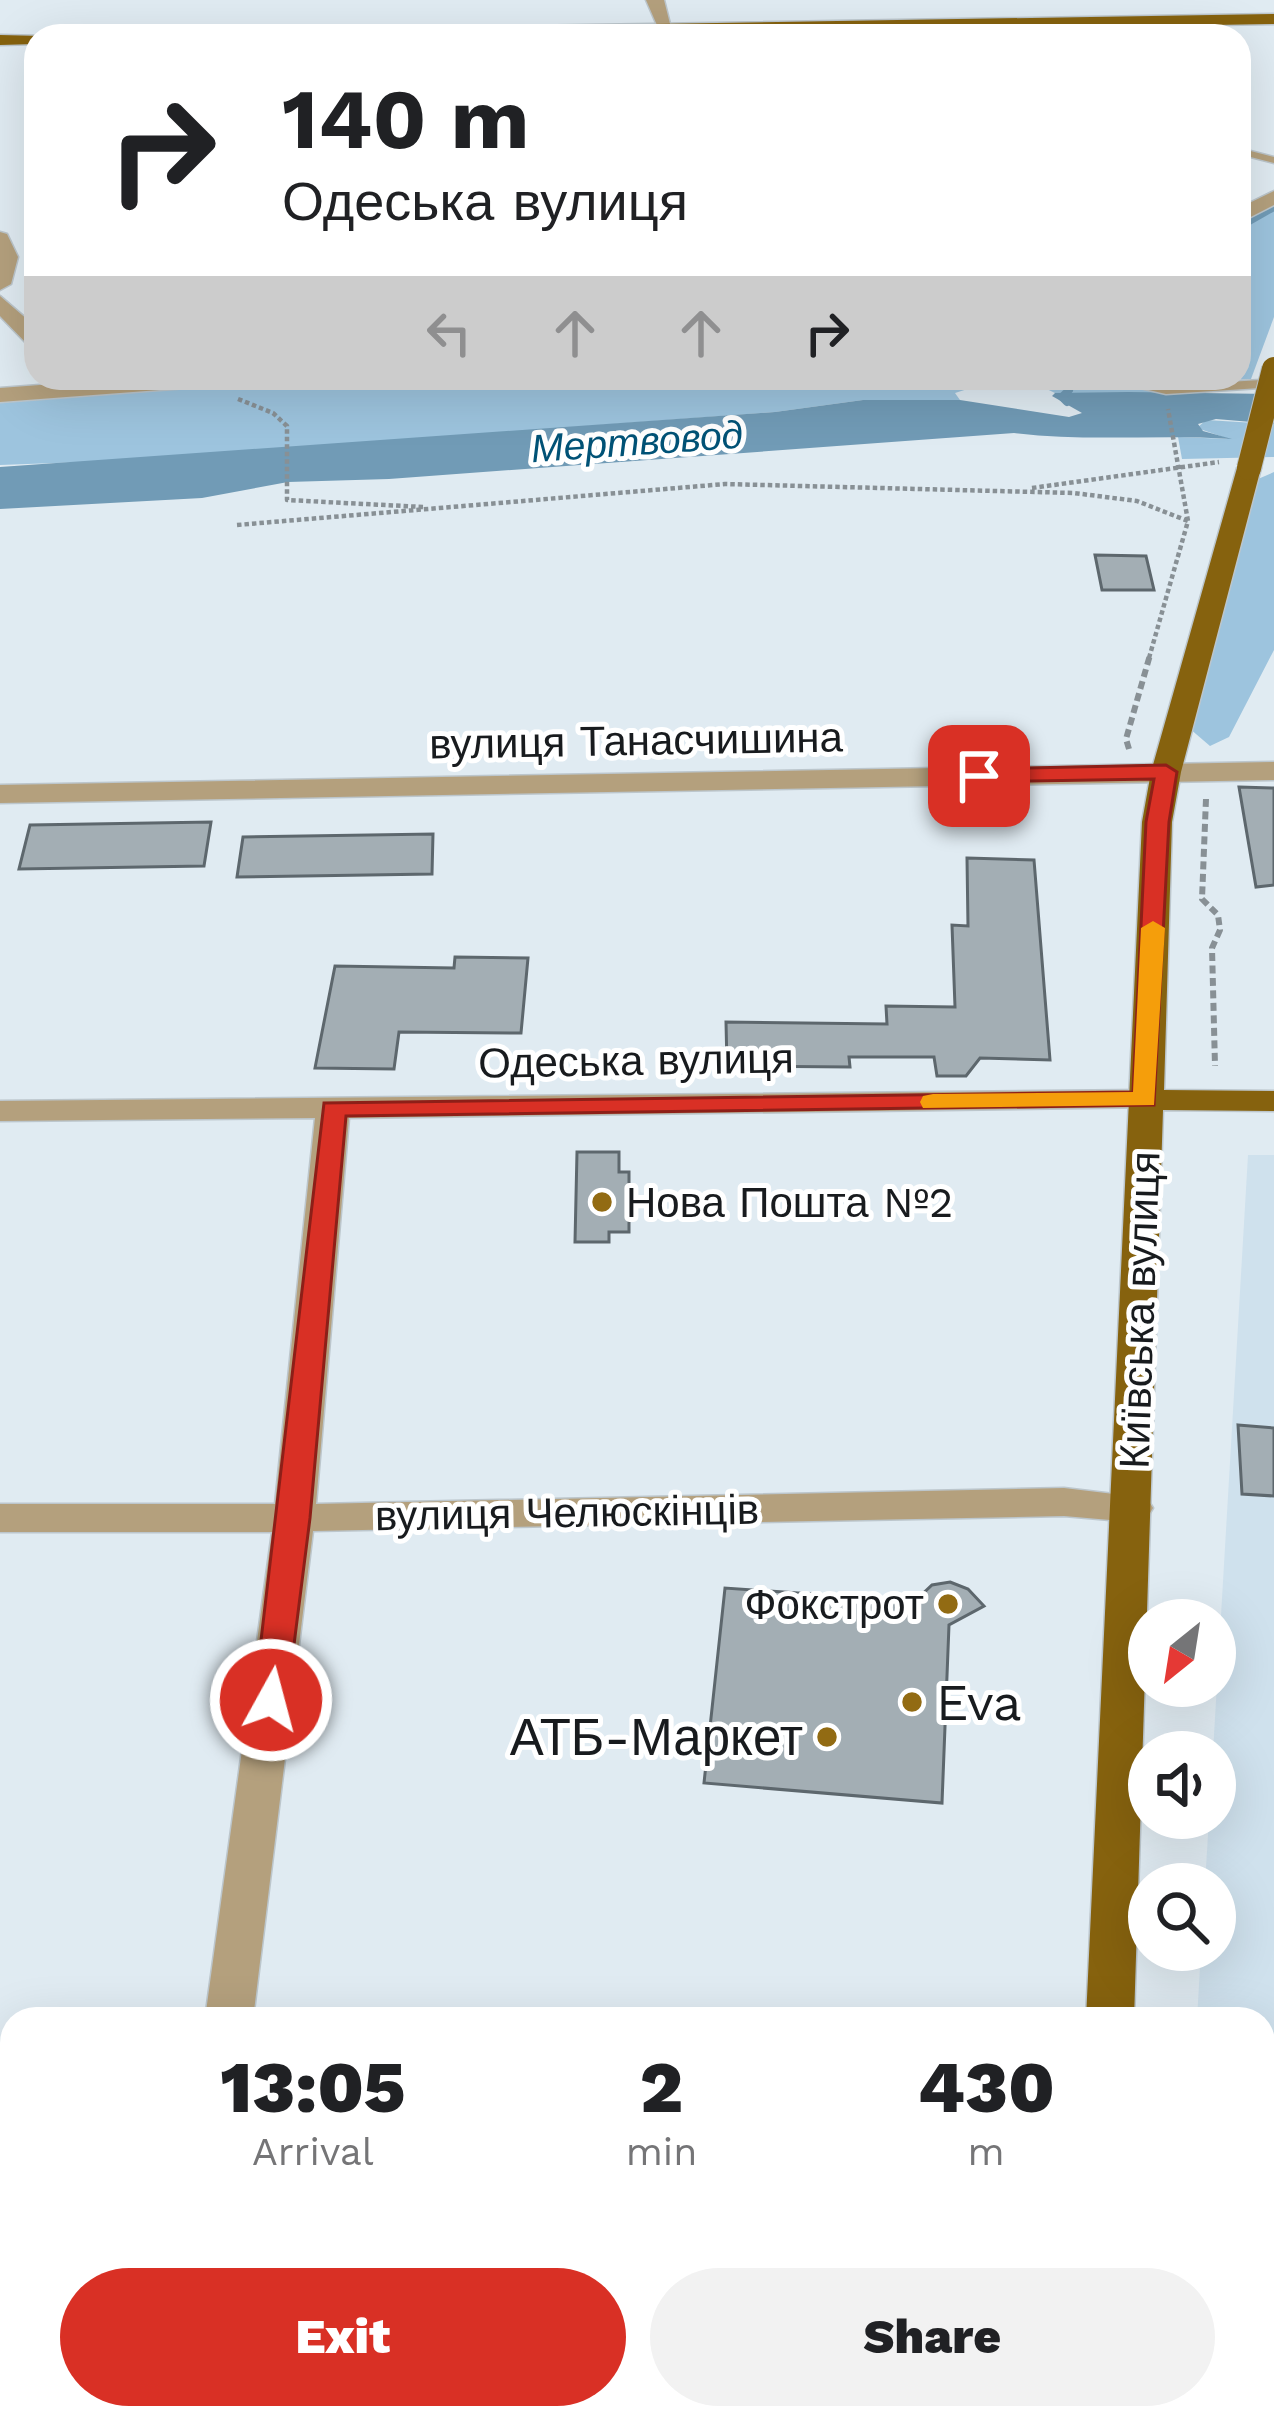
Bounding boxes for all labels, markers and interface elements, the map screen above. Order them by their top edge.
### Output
text: 140 m [282,70,530,168]
icon: right [84,72,240,228]
text: Одеська вулиця [282,170,688,233]
icon: left [416,300,482,366]
icon: ahead [542,300,608,366]
icon: ahead [668,300,734,366]
icon: right [794,300,860,366]
water label: Мертвовод [530,412,744,471]
street label: вулиця Танасчишина [429,712,844,769]
pin [928,725,1030,827]
icon: arrive [946,743,1012,809]
street label: Одеська вулиця [478,1033,794,1088]
street label: Київська вулиця [1109,1150,1170,1470]
place label: Нова Пошта №2 [626,1178,953,1227]
marker: Нова Пошта №2 [589,1189,615,1215]
street label: вулиця Челюскінців [375,1485,759,1540]
place label: Фокстрот [745,1580,924,1629]
marker: Фокстрот [935,1591,961,1617]
north arrow [1128,1599,1236,1707]
map controls [1128,1599,1236,1971]
position arrow [208,1637,334,1763]
place label: Eva [936,1673,1022,1732]
marker: Eva [899,1689,925,1715]
place label: АТБ-Маркет [510,1708,803,1767]
marker: АТБ-Маркет [814,1724,840,1750]
button: sound [1128,1731,1236,1839]
button: search [1128,1863,1236,1971]
text: 13:05 [220,2045,405,2129]
text: 2 [640,2045,683,2129]
text: 430 [918,2045,1055,2129]
text: Arrival [252,2129,374,2174]
text: min [626,2129,697,2174]
text: m [968,2129,1005,2174]
button: Exit [60,2268,626,2406]
button: Share [650,2268,1215,2406]

